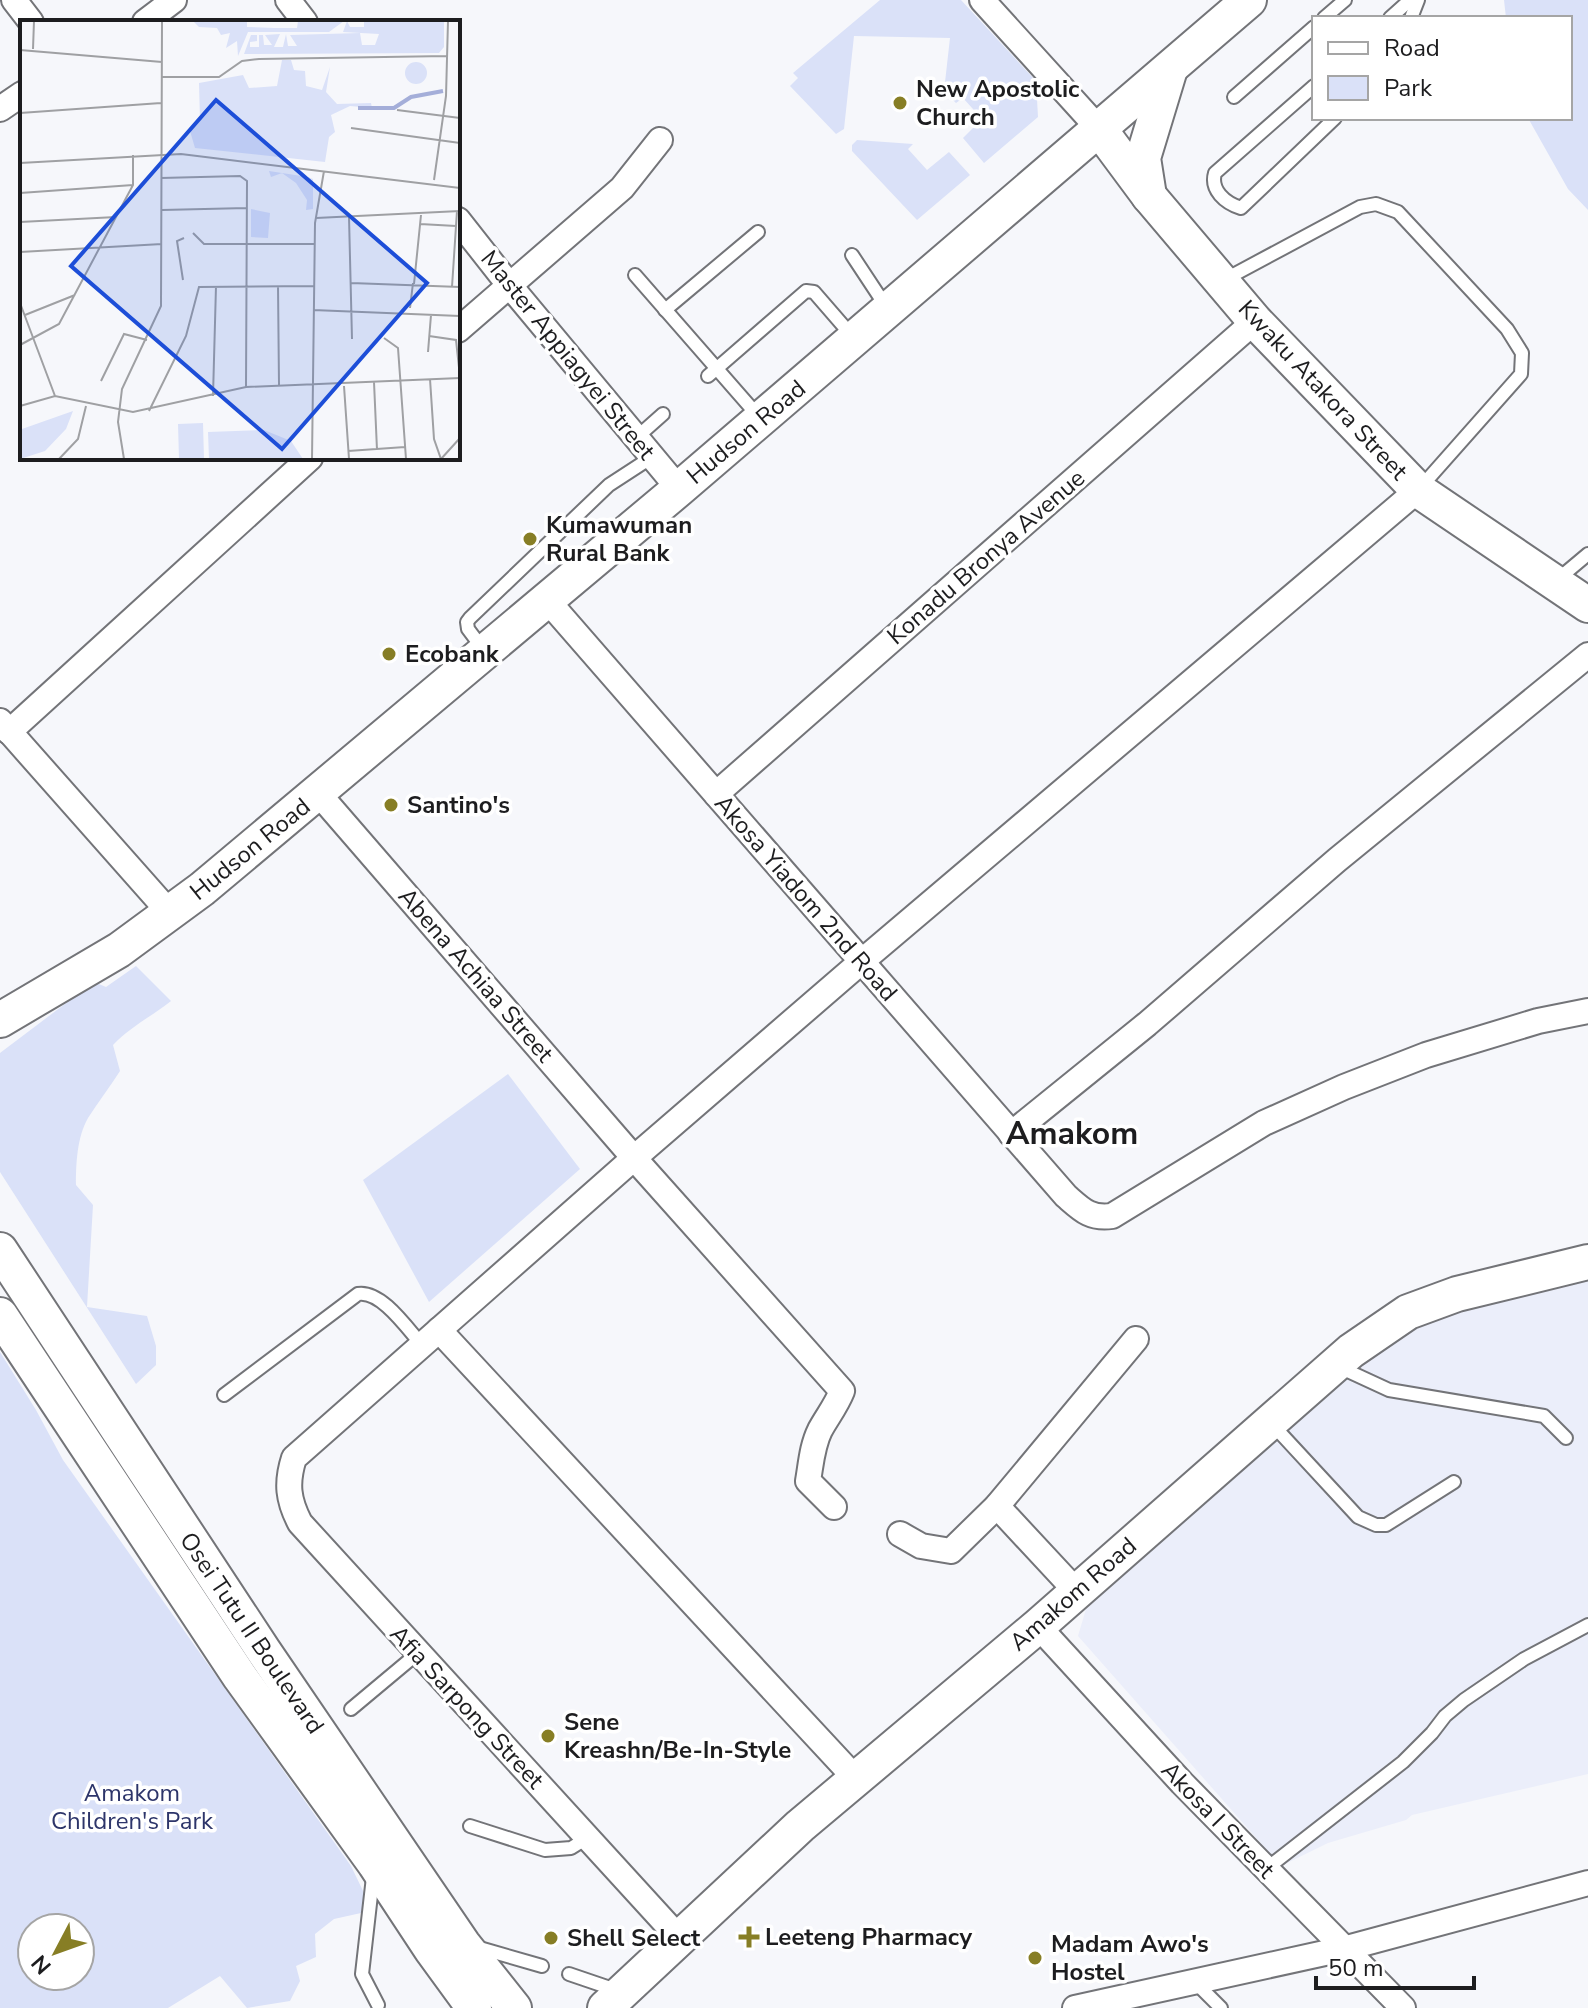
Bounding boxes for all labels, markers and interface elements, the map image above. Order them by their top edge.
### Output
legend [1312,16,1572,120]
inset map [20,20,460,460]
text: Road [1384,32,1440,64]
text: Park [1384,72,1433,104]
place label: New Apostolic Church [916,73,1080,133]
marker: New Apostolic Church [891,94,909,112]
street label: Master Appiagyei Street [474,244,663,467]
street label: Kwaku Atakora Street [1231,293,1415,487]
street label: Hudson Road [680,373,812,491]
street label: Konadu Bronya Avenue [880,462,1092,652]
place label: Kumawuman Rural Bank [546,509,692,569]
marker: Kumawuman Rural Bank [521,530,539,548]
place label: Ecobank [405,638,500,670]
marker: Ecobank [380,645,398,663]
street label: Akosa Yiadom 2nd Road [707,788,905,1008]
place label: Santino's [407,789,510,821]
street label: Hudson Road [183,791,317,907]
marker: Santino's [382,796,400,814]
street label: Abena Achiaa Street [391,881,561,1070]
district label: Amakom [1006,1112,1138,1155]
street label: Osei Tutu II Boulevard [172,1526,332,1740]
street label: Amakom Road [1003,1530,1143,1658]
street label: Afia Sarpong Street [383,1618,552,1796]
place label: Sene Kreashn/Be-In-Style [564,1706,791,1766]
marker: Sene Kreashn/Be-In-Style [539,1727,557,1745]
street label: Akosa I Street [1154,1755,1282,1886]
park label: Amakom Children's Park [51,1777,214,1837]
north arrow [16,1912,96,1992]
place label: Leeteng Pharmacy [765,1921,972,1953]
place label: Shell Select [567,1922,701,1954]
marker: Leeteng Pharmacy [740,1928,758,1946]
place label: Madam Awo's Hostel [1051,1928,1209,1988]
marker: Shell Select [542,1929,560,1947]
scale bar [1316,1940,1474,1990]
text: N [25,1948,58,1981]
marker: Madam Awo's Hostel [1026,1949,1044,1967]
text: 50 m [1328,1952,1384,1984]

